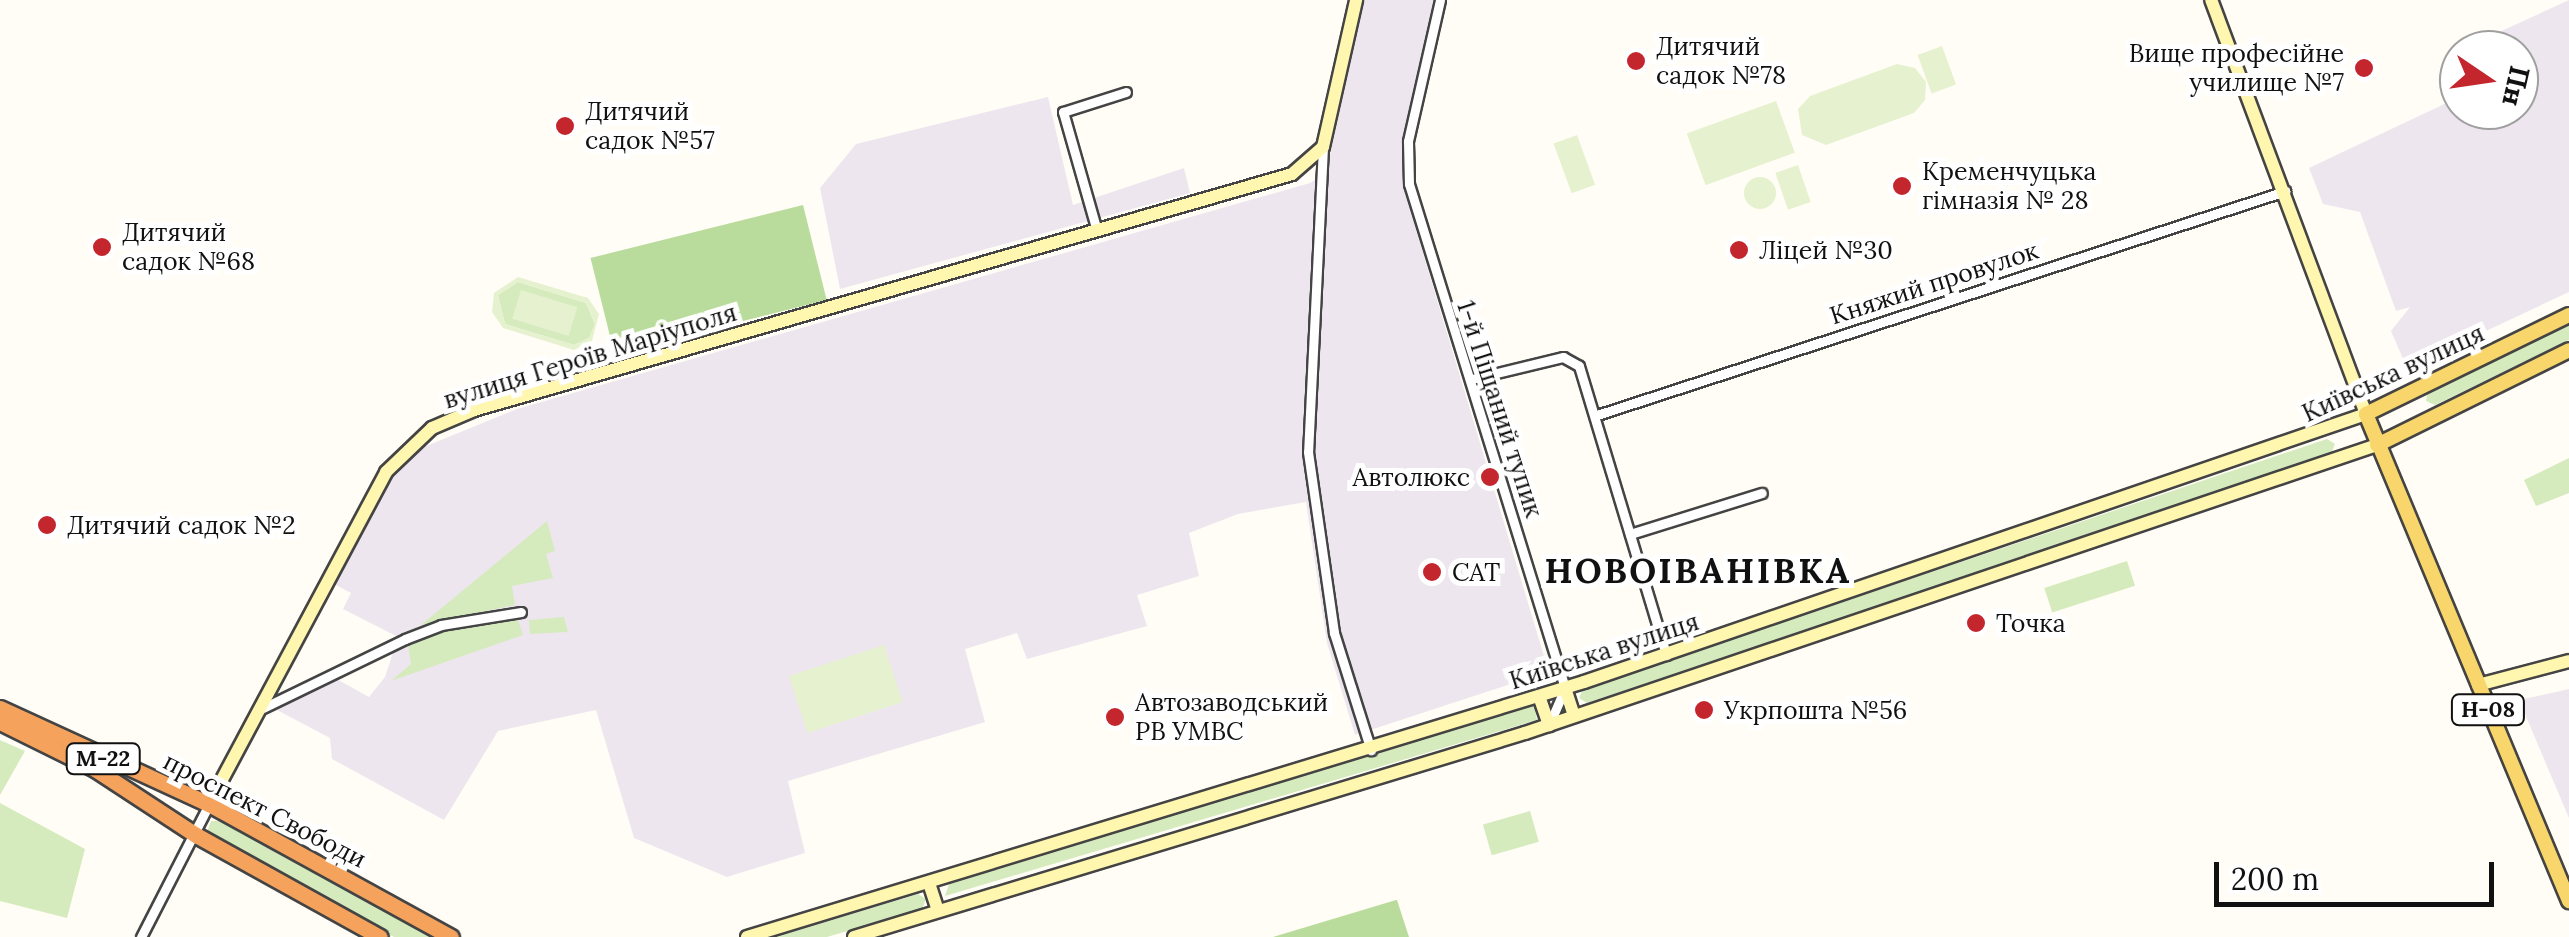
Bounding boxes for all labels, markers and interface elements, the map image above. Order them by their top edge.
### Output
north arrow [2439,30,2539,130]
place label: Дитячий садок №78 [1656,32,1786,91]
place label: Вище професійне училище №7 [2129,39,2344,98]
marker: Дитячий садок №78 [1625,50,1647,72]
marker: Вище професійне училище №7 [2353,57,2375,79]
text: Пн [2494,63,2538,110]
place label: Дитячий садок №57 [585,97,715,156]
marker: Дитячий садок №57 [554,115,576,137]
place label: Кременчуцька гімназія № 28 [1922,157,2096,216]
marker: Кременчуцька гімназія № 28 [1891,175,1913,197]
place label: Дитячий садок №68 [122,218,255,277]
place label: Ліцей №30 [1759,235,1893,265]
street label: Княжий провулок [1826,235,2042,331]
marker: Дитячий садок №68 [91,236,113,258]
marker: Ліцей №30 [1728,239,1750,261]
street label: вулиця Героїв Маріуполя [440,297,740,415]
street label: 1-й Піщаний тупик [1451,297,1549,521]
street label: Київська вулиця [2297,318,2489,428]
place label: Автолюкс [1353,462,1470,492]
marker: Автолюкс [1479,466,1501,488]
place label: Дитячий садок №2 [67,510,296,540]
marker: Дитячий садок №2 [36,514,58,536]
district label: НОВОІВАНІВКА [1544,550,1852,592]
place label: САТ [1452,557,1500,587]
marker: САТ [1421,561,1443,583]
street label: Київська вулиця [1506,606,1702,696]
place label: Точка [1996,608,2066,638]
marker: Точка [1965,612,1987,634]
place label: Автозаводський РВ УМВС [1135,688,1328,747]
road number: Н-08 [2450,693,2526,727]
place label: Укрпошта №56 [1724,695,1907,725]
marker: Укрпошта №56 [1693,699,1715,721]
marker: Автозаводський РВ УМВС [1104,706,1126,728]
road number: М-22 [66,742,140,776]
street label: проспект Свободи [159,746,371,874]
scale bar [2219,842,2499,904]
text: 200 m [2231,860,2319,898]

